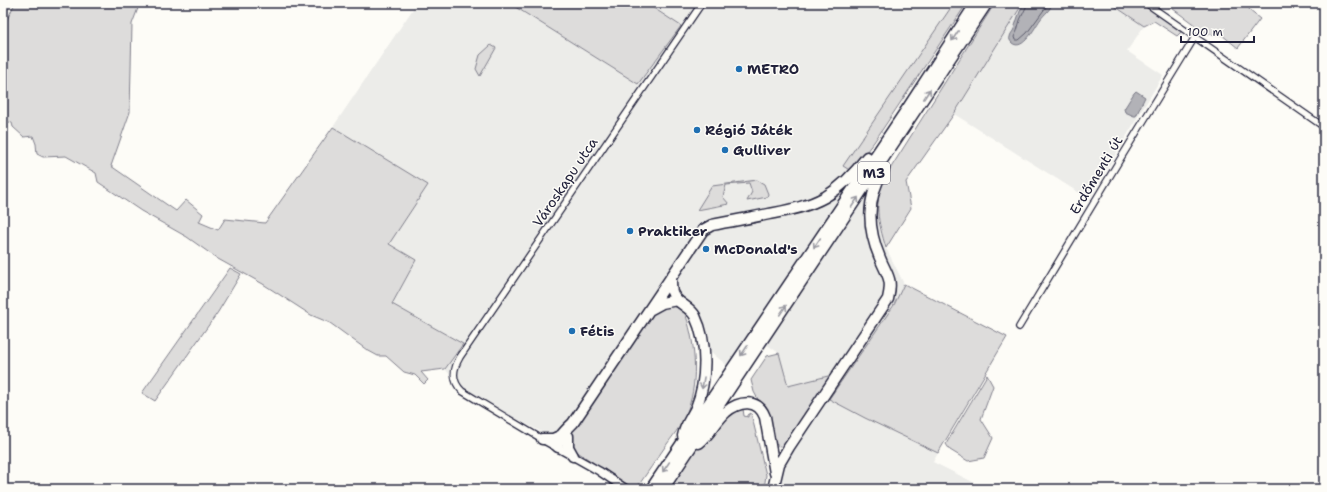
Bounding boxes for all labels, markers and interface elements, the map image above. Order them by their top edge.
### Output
scale bar [1181,18,1254,44]
text: 100 m [1187,24,1223,40]
one-way arrow [951,30,959,41]
place label: METRO [747,60,799,78]
marker: METRO [734,64,744,74]
one-way arrow [923,89,931,100]
place label: Régió Játék [705,121,793,139]
marker: Régió Játék [692,125,702,135]
street label: Erdőmenti út [1066,132,1126,218]
street label: Városkapu utca [528,134,602,230]
place label: Gulliver [733,141,791,159]
marker: Gulliver [720,145,730,155]
road number: M3 [858,162,890,184]
one-way arrow [851,197,859,208]
place label: Praktiker [638,222,708,240]
marker: Praktiker [625,226,635,236]
one-way arrow [812,237,820,249]
place label: McDonald's [714,240,798,258]
marker: McDonald's [701,244,711,254]
one-way arrow [779,305,787,316]
place label: Fétis [580,322,615,340]
marker: Fétis [567,326,577,336]
one-way arrow [740,345,748,356]
one-way arrow [699,376,707,389]
one-way arrow [662,461,670,472]

